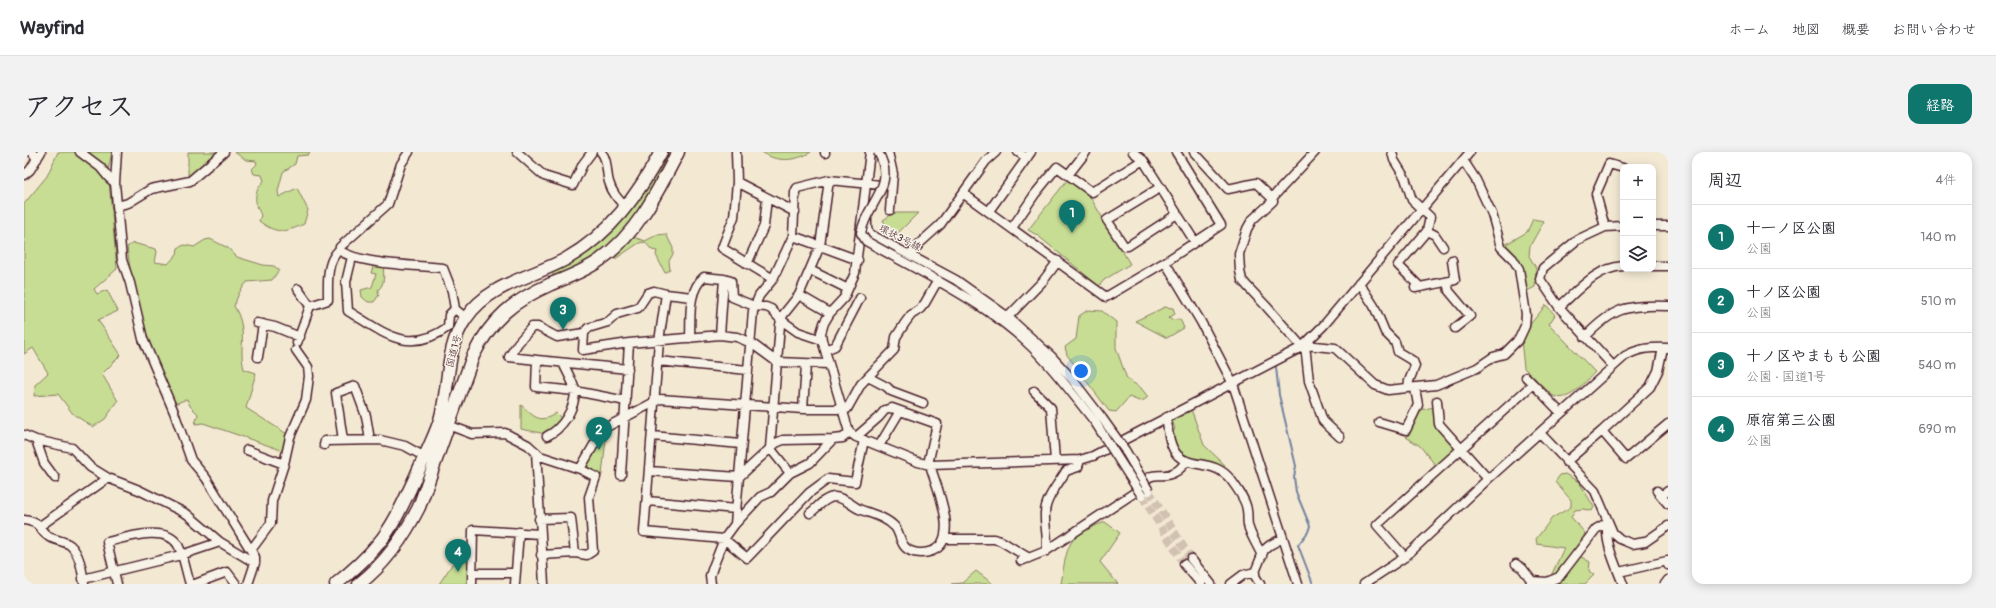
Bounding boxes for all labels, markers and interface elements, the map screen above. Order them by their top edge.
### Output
text: Wayfind [20,16,84,40]
text: ホーム [1729,21,1770,38]
text: 地図 [1792,21,1820,38]
text: 概要 [1842,21,1870,38]
text: お問い合わせ [1892,21,1976,38]
button: 経路 [1908,84,1972,124]
text: アクセス [24,90,134,125]
map controls [1620,164,1656,272]
button: + [1620,164,1656,200]
text: 周辺 [1708,170,1742,191]
text: 4件 [1935,172,1956,188]
pin: 1 [1059,200,1085,233]
button: − [1620,200,1656,236]
text: 十一ノ区公園 [1746,219,1836,238]
street label: 環状3号線 [877,222,923,254]
text: 1 [1718,229,1724,245]
text: 140 m [1920,229,1956,245]
button: layers [1620,236,1656,272]
text: 公園 [1746,241,1772,257]
text: 十ノ区公園 [1746,283,1821,302]
text: 2 [1717,293,1725,309]
text: 510 m [1921,293,1956,309]
pin: 3 [550,297,576,330]
text: 公園 [1746,305,1772,321]
street label: 国道1号 [444,333,464,369]
text: 十ノ区やまもも公園 [1746,347,1881,366]
text: 3 [1717,357,1725,373]
text: 540 m [1918,357,1956,373]
your location [1071,361,1091,381]
text: 公園 · 国道1号 [1746,369,1826,385]
text: 原宿第三公園 [1746,411,1836,430]
pin: 2 [586,417,612,450]
text: 4 [1717,421,1725,437]
text: 690 m [1918,421,1956,437]
text: 公園 [1746,433,1772,449]
pin: 4 [445,539,471,572]

